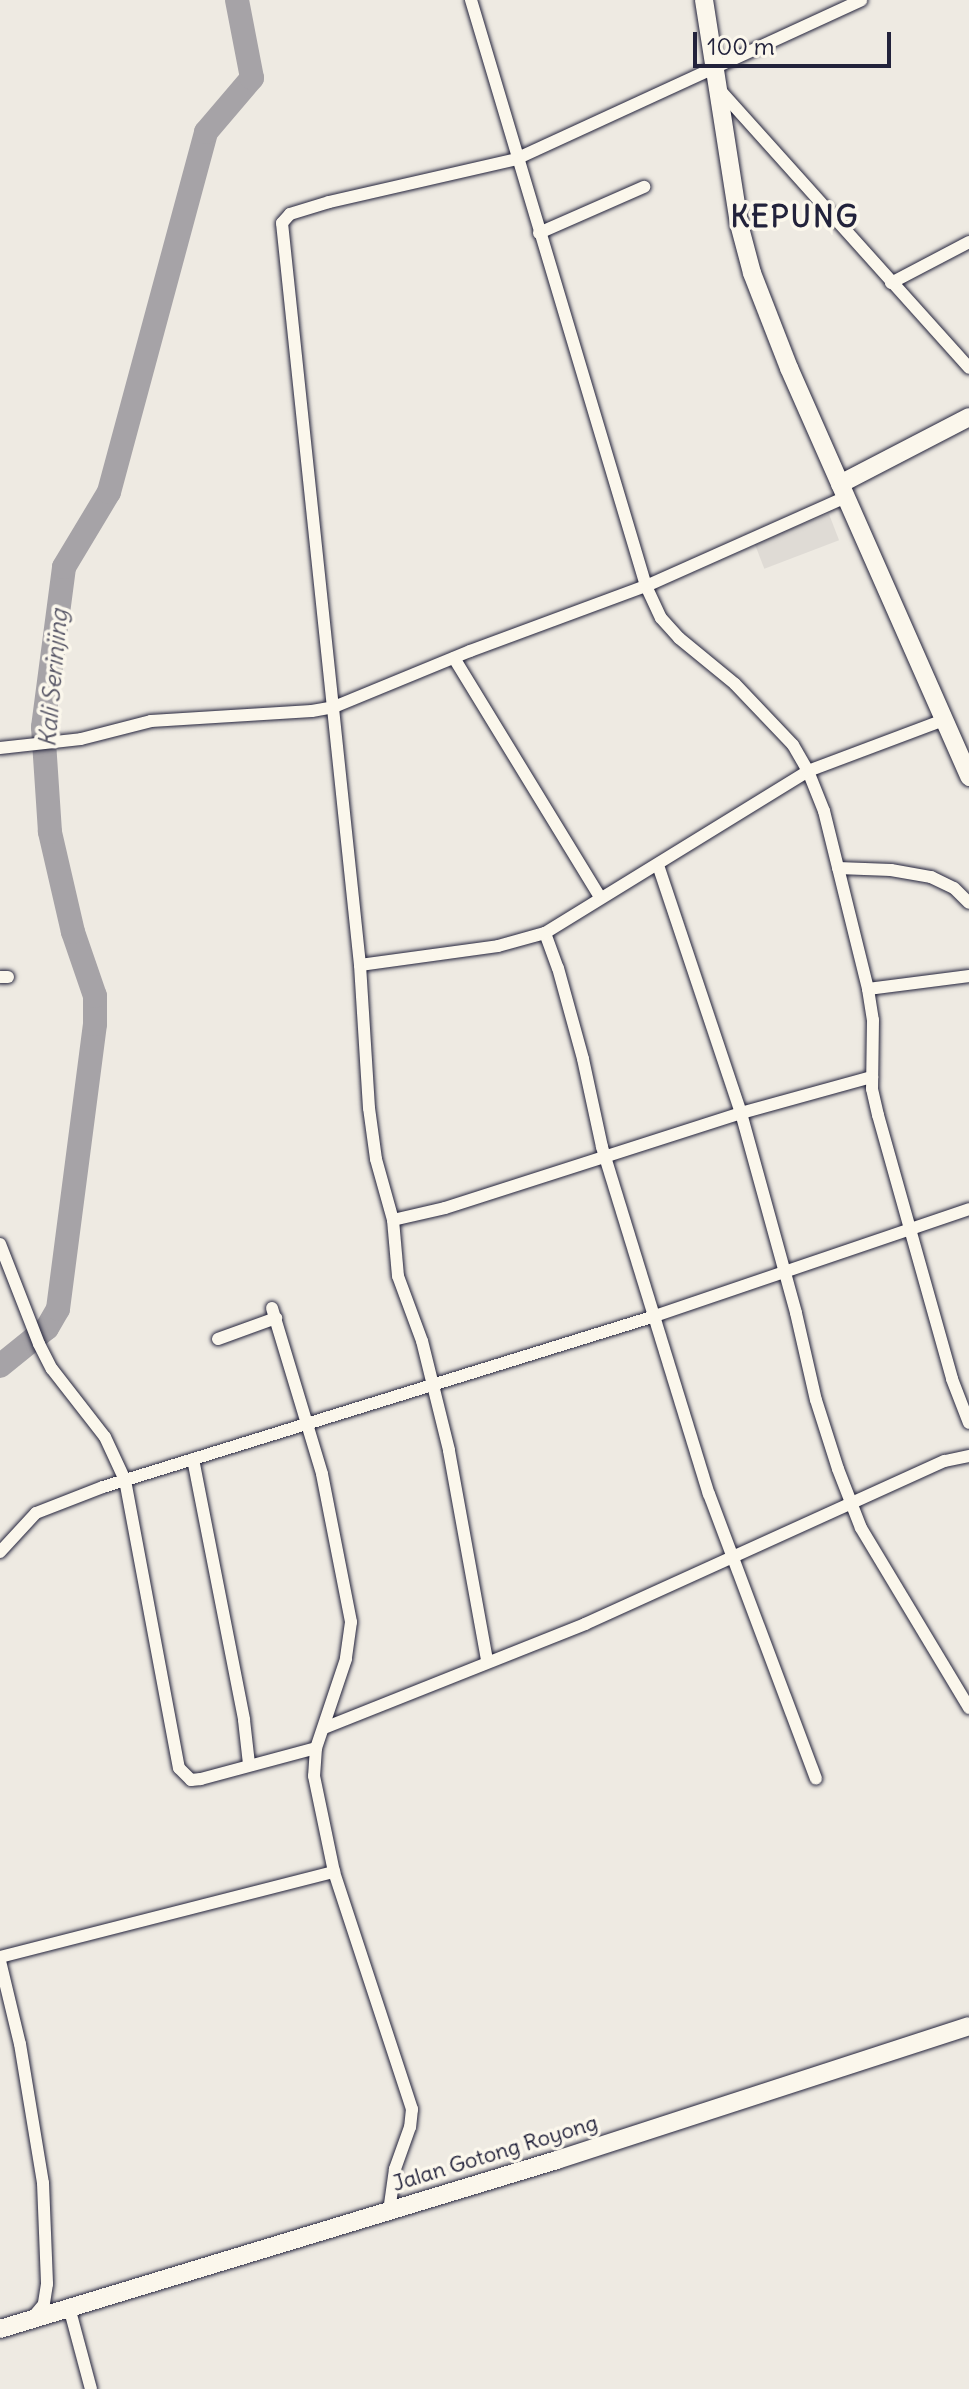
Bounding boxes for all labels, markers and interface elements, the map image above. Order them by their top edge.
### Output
scale bar [697,16,895,66]
text: 100 m [707,31,775,61]
district label: KEPUNG [731,198,859,234]
water label: Kali Serinjing [33,608,73,748]
street label: Jalan Gotong Royong [389,2109,601,2197]

